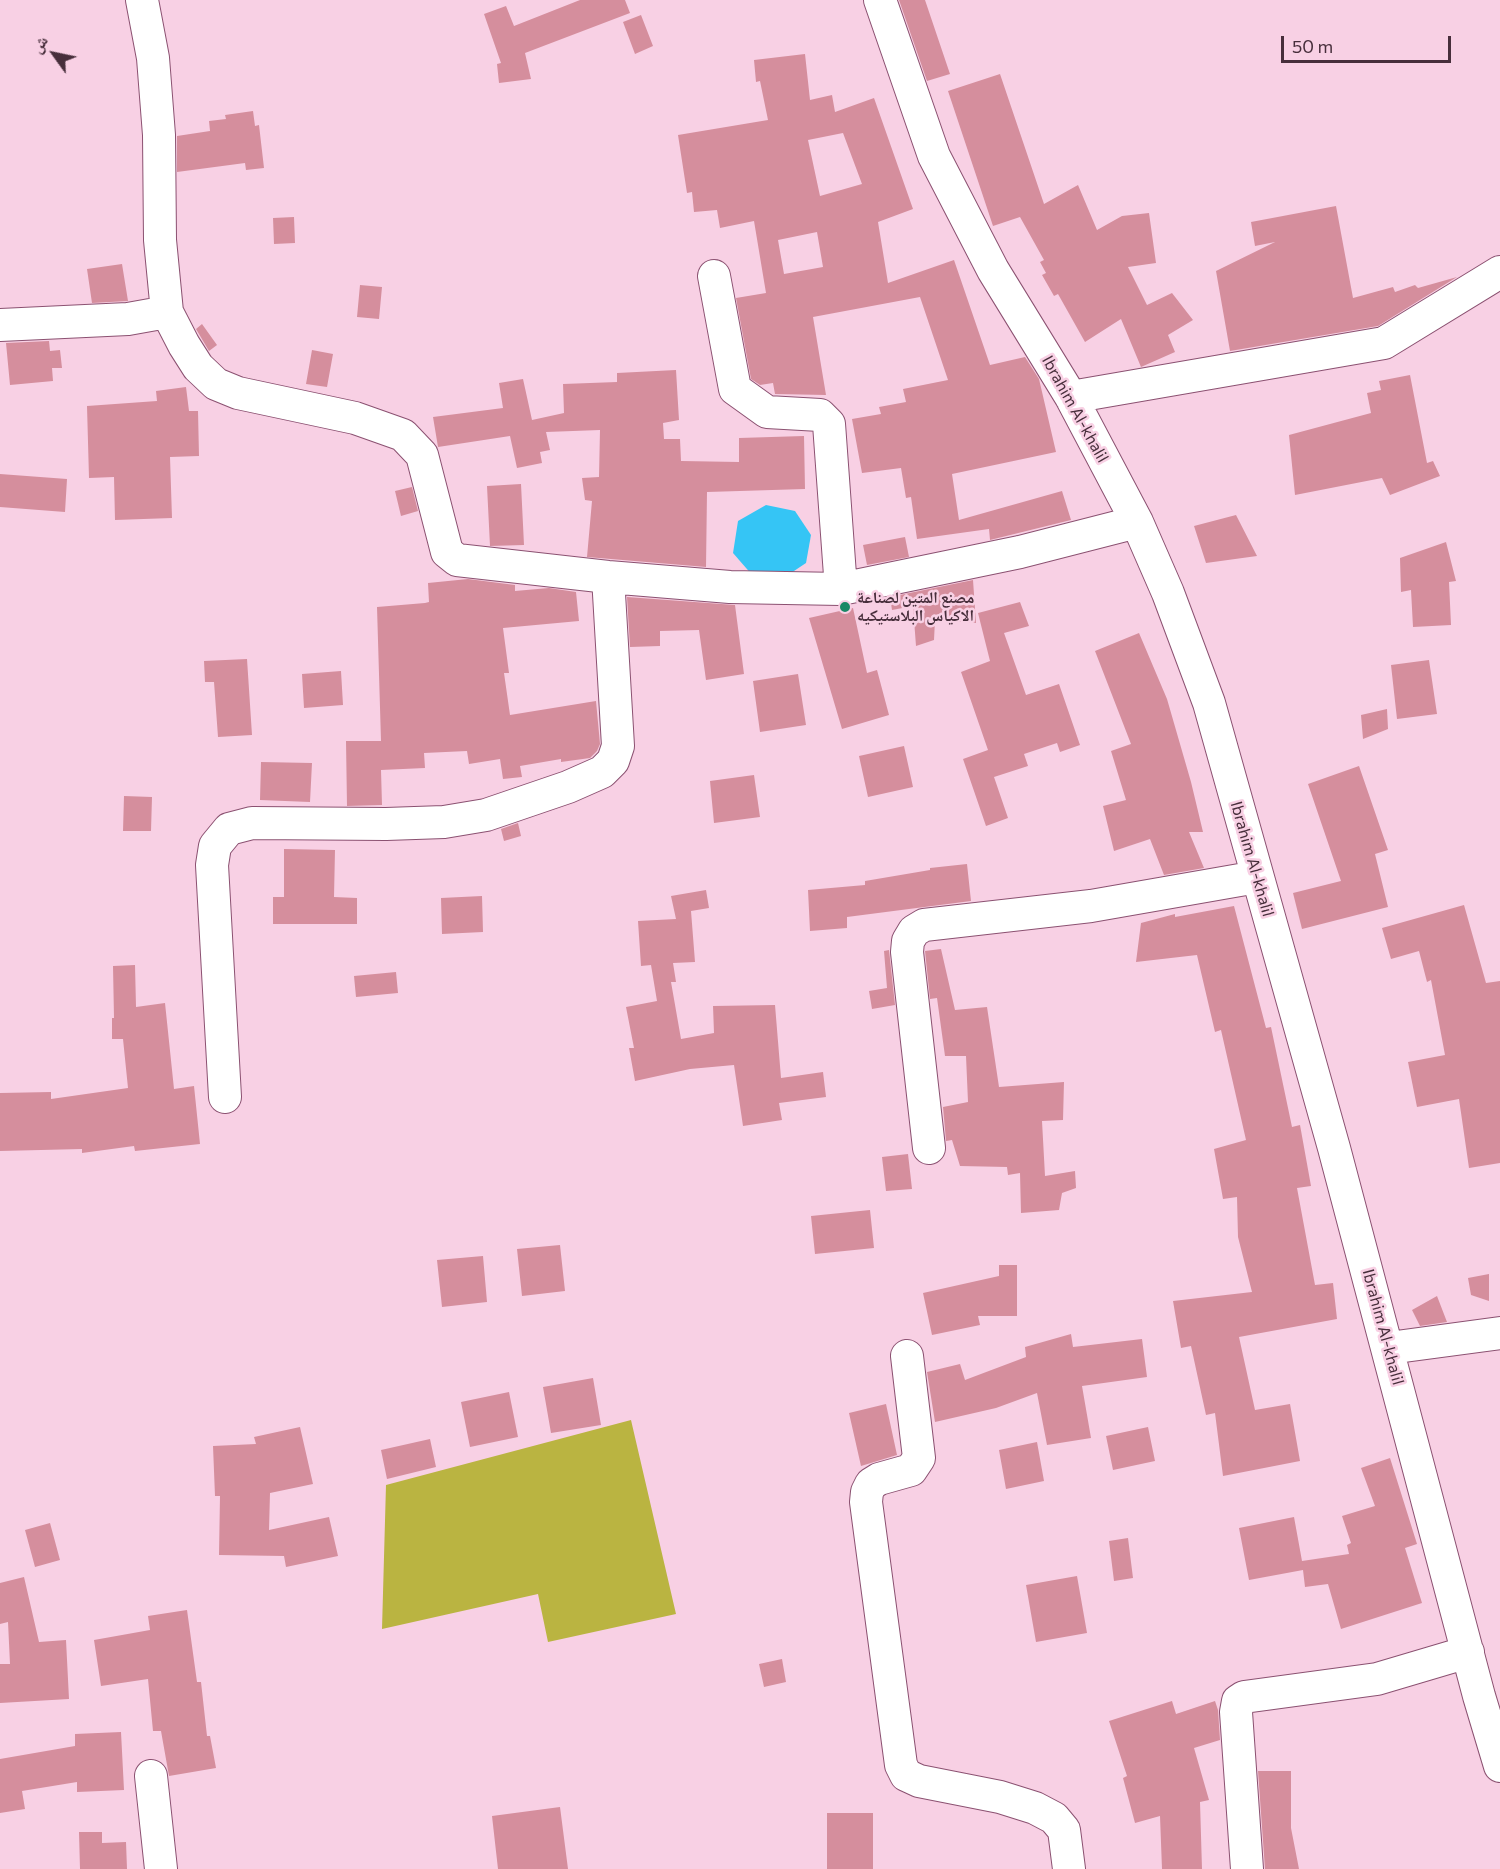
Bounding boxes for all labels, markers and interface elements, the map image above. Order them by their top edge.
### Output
north arrow [24,24,84,84]
scale bar [1284,24,1454,62]
text: ش [26,32,51,56]
text: 50 m [1292,35,1333,57]
street label: Ibrahim Al-khalil [1038,352,1112,466]
place label: مصنع المتين لصناعة الاكياس البلاستيكيه [857,588,974,626]
marker: مصنع المتين لصناعة الاكياس البلاستيكيه [838,600,852,614]
street label: Ibrahim Al-khalil [1226,799,1278,919]
street label: Ibrahim Al-khalil [1358,1267,1408,1387]

